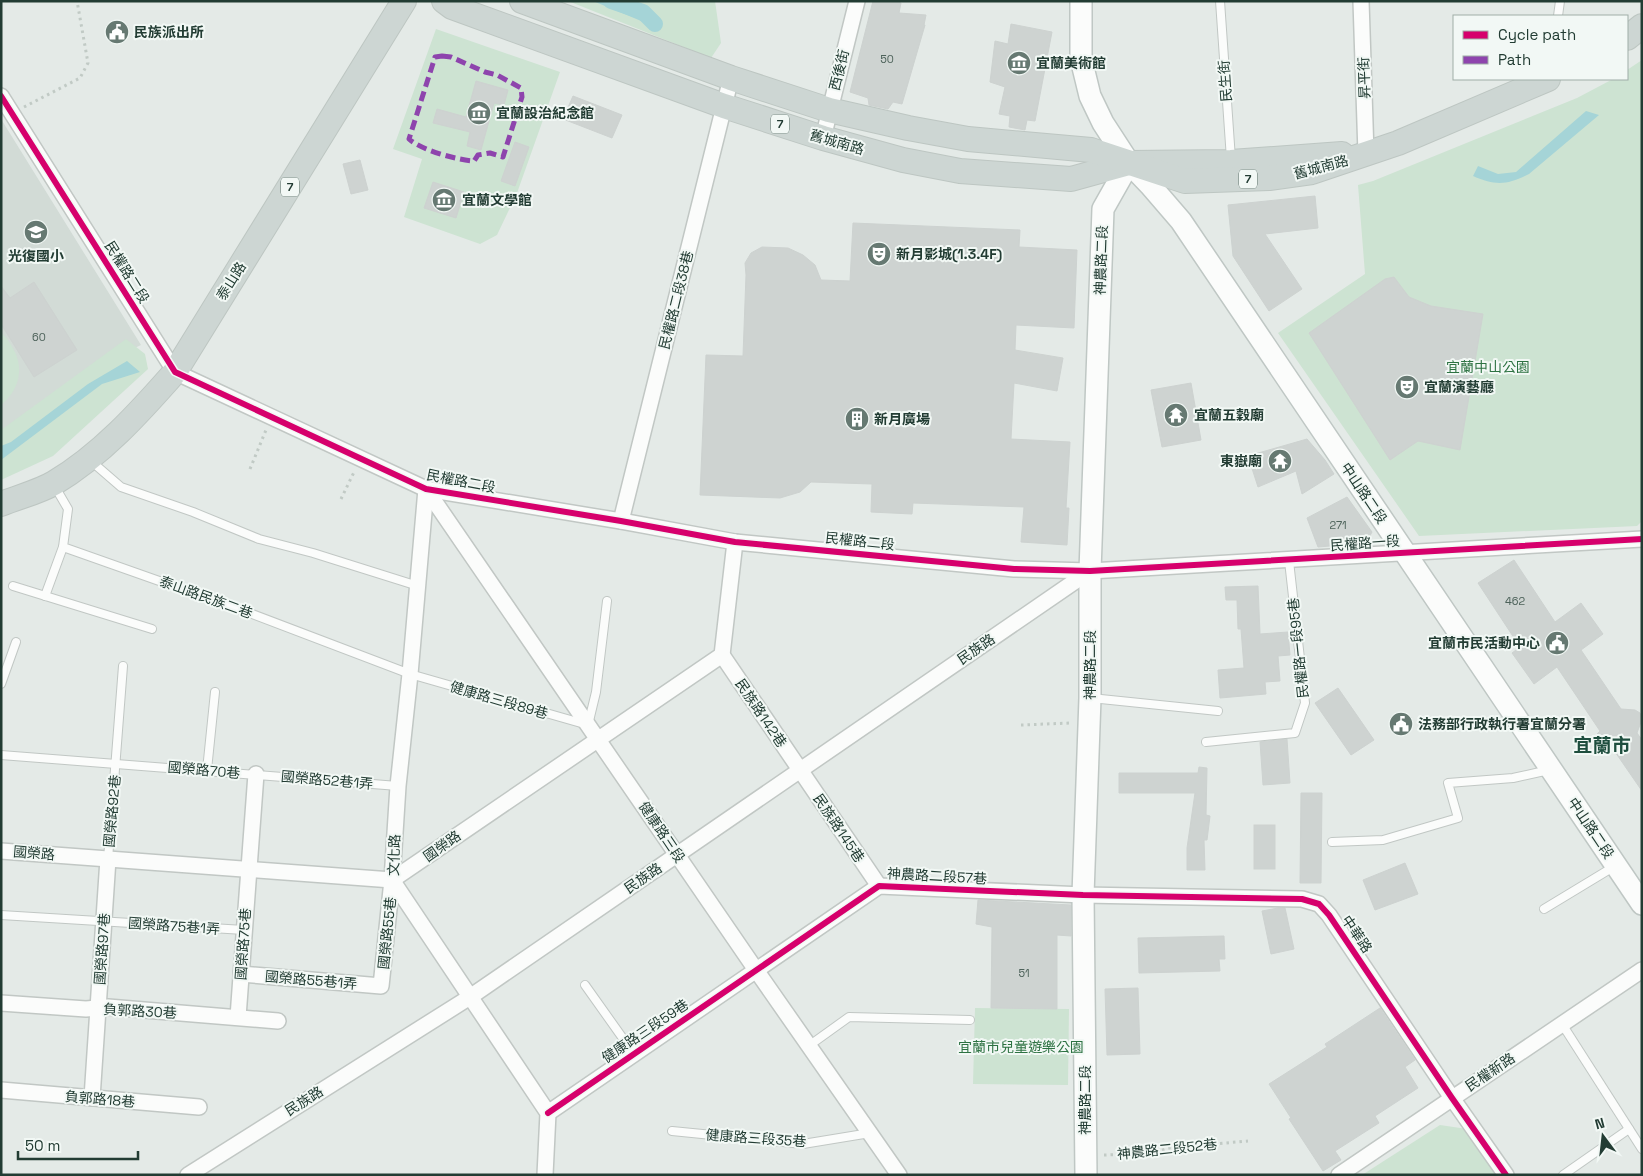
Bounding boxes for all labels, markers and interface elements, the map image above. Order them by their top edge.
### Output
legend [1453,15,1628,80]
public building icon: 民族派出所 [104,19,130,45]
place label: 民族派出所 [134,23,204,41]
text: Cycle path [1498,25,1576,44]
street label: 西後街 [825,47,853,93]
museum icon: 宜蘭美術館 [1006,50,1032,76]
text: Path [1498,50,1531,69]
house number: 50 [880,52,894,66]
place label: 宜蘭美術館 [1036,54,1106,72]
street label: 昇平街 [1354,57,1374,99]
street label: 民生街 [1215,59,1235,103]
museum icon: 宜蘭設治紀念館 [466,100,492,126]
place label: 宜蘭設治紀念館 [496,104,594,122]
road number: 7 [771,115,789,134]
street label: 舊城南路 [808,126,866,158]
street label: 舊城南路 [1292,151,1350,183]
road number: 7 [1239,170,1257,188]
road number: 7 [281,178,299,196]
museum icon: 宜蘭文學館 [431,187,457,213]
place label: 宜蘭文學館 [462,191,532,209]
school or university icon: 光復國小 [23,219,49,245]
street label: 神農路二段 [1091,225,1111,295]
street label: 民權路二段 [101,238,153,306]
theatre icon: 新月影城(1.3.4F) [866,241,892,267]
place label: 新月影城(1.3.4F) [896,245,1002,263]
place label: 光復國小 [8,247,64,265]
street label: 民權路二段38巷 [655,249,697,351]
street label: 泰山路 [212,258,250,304]
house number: 60 [32,330,46,344]
park label: 宜蘭中山公園 [1446,358,1530,376]
theatre icon: 宜蘭演藝廳 [1394,374,1420,400]
place label: 宜蘭演藝廳 [1424,378,1494,396]
temple icon: 宜蘭五穀廟 [1163,402,1189,428]
building icon: 新月廣場 [844,406,870,432]
place label: 宜蘭五穀廟 [1194,406,1264,424]
place label: 新月廣場 [874,410,930,428]
temple icon: 東嶽廟 [1267,448,1293,474]
place label: 東嶽廟 [1220,452,1262,470]
street label: 中山路二段 [1337,459,1391,527]
street label: 民權路二段 [425,465,497,497]
house number: 271 [1329,518,1347,532]
street label: 民權路二段 [824,528,896,554]
street label: 民權路一段 [1329,532,1401,554]
street label: 泰山路民族二巷 [157,572,255,622]
house number: 462 [1505,594,1525,608]
street label: 民權路一段95巷 [1284,597,1312,699]
street label: 民族路 [954,630,998,668]
street label: 神農路二段 [1081,630,1099,700]
public building icon: 宜蘭市民活動中心 [1544,630,1570,656]
place label: 宜蘭市民活動中心 [1428,634,1540,652]
street label: 民族路142巷 [731,675,791,751]
street label: 健康路三段89巷 [448,677,550,723]
public building icon: 法務部行政執行署宜蘭分署 [1388,711,1414,737]
place label: 法務部行政執行署宜蘭分署 [1418,715,1586,733]
district label: 宜蘭市 [1573,733,1631,758]
street label: 國榮路70巷 [167,758,241,782]
street label: 國榮路52巷1弄 [280,767,374,793]
street label: 國榮路92巷 [100,774,124,848]
street label: 民族路145巷 [809,790,869,866]
street label: 中山路二段 [1564,794,1618,862]
street label: 健康路三段 [635,798,689,866]
street label: 國榮路 [420,827,464,865]
street label: 文化路 [384,834,404,876]
street label: 國榮路 [12,842,56,864]
street label: 民族路 [621,859,665,897]
street label: 神農路二段57巷 [887,864,987,888]
street label: 國榮路55巷 [374,896,400,970]
street label: 國榮路75巷 [232,907,254,981]
street label: 國榮路97巷 [91,912,113,986]
street label: 中華路 [1338,912,1376,956]
street label: 國榮路75巷1弄 [127,914,221,938]
house number: 51 [1018,966,1030,980]
street label: 國榮路55巷1弄 [264,967,358,993]
street label: 健康路三段59巷 [598,995,692,1067]
street label: 負郭路30巷 [103,1000,177,1022]
park label: 宜蘭市兒童遊樂公園 [958,1038,1084,1056]
street label: 民權新路 [1462,1049,1518,1095]
street label: 神農路二段 [1076,1065,1094,1135]
street label: 民族路 [281,1082,327,1120]
street label: 負郭路18巷 [64,1087,136,1111]
north arrow [1578,1111,1628,1161]
text: N [1593,1114,1607,1133]
street label: 健康路三段35巷 [705,1126,807,1150]
scale bar [18,1128,138,1160]
street label: 神農路二段52巷 [1116,1135,1218,1163]
text: 50 m [25,1136,60,1155]

